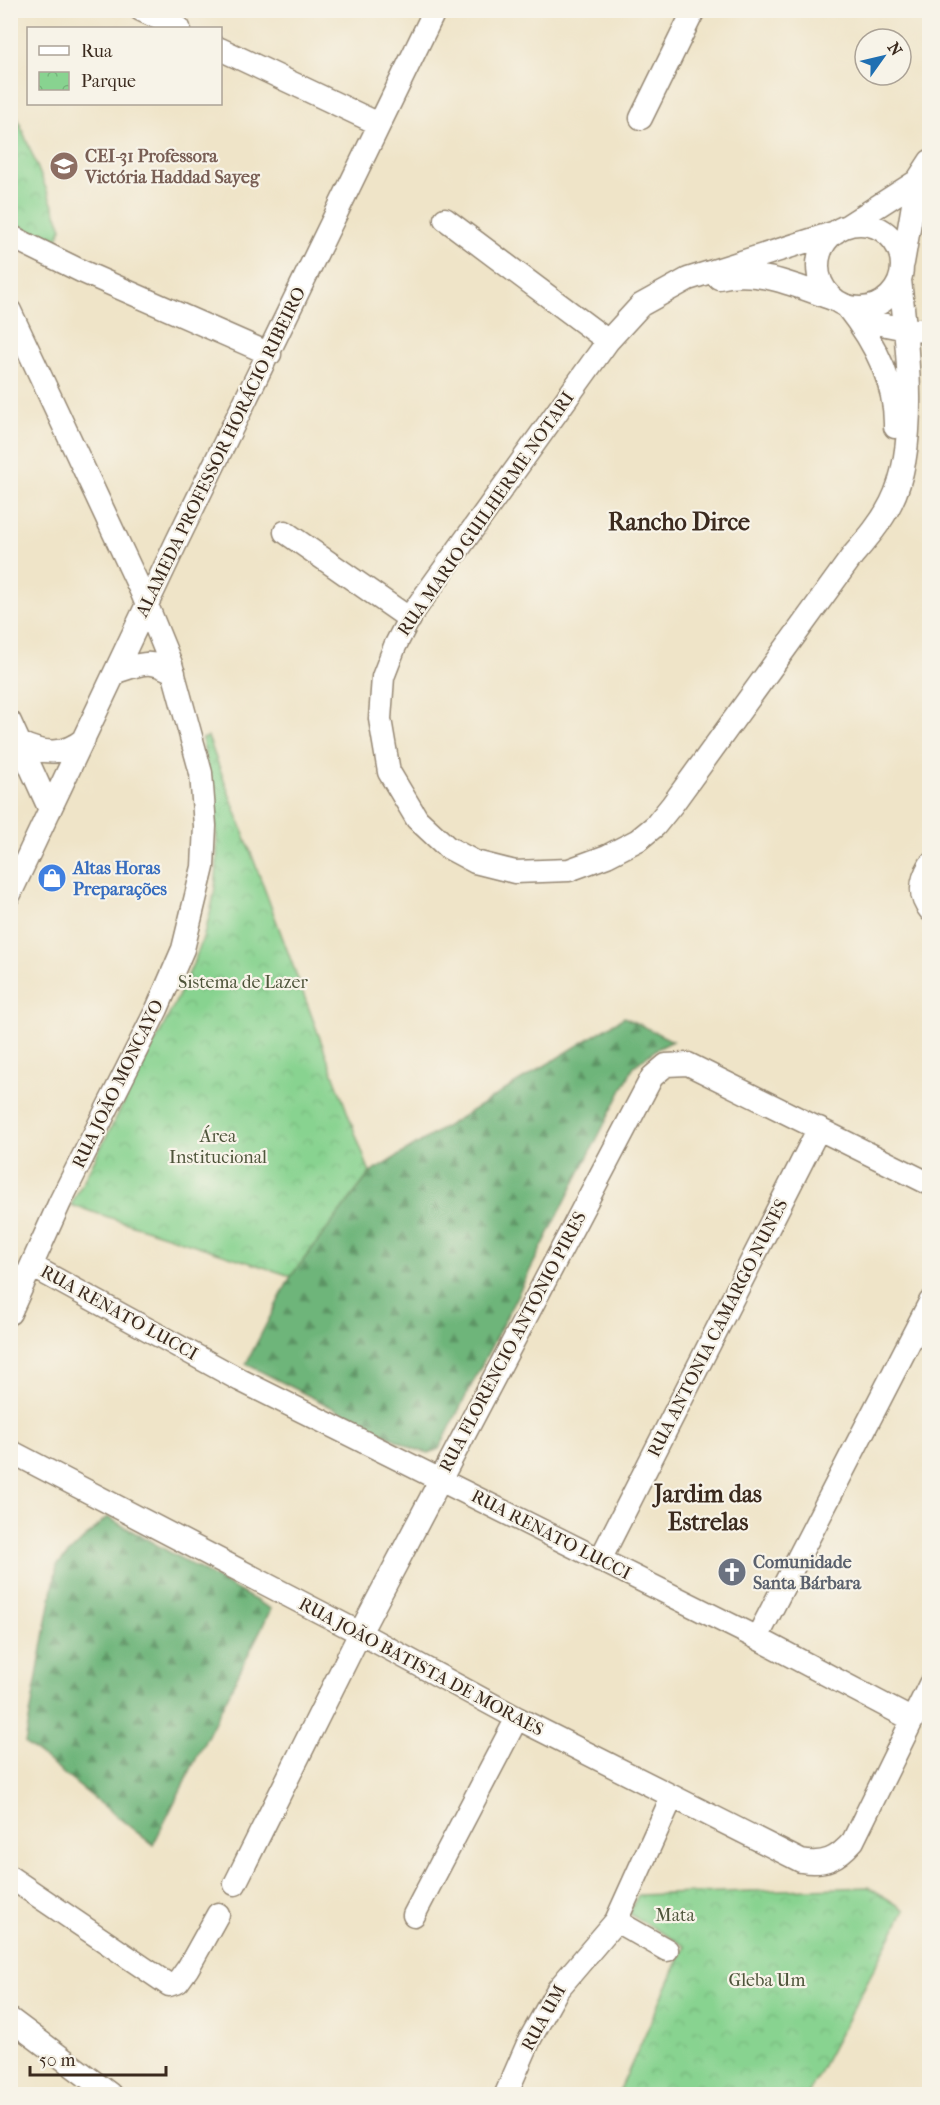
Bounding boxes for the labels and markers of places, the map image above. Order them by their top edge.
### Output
place label: CEI-31 Professora Victória Haddad Sayeg [84,146,261,188]
school or university icon: CEI-31 Professora Victória Haddad Sayeg [48,150,80,182]
place label: Altas Horas Preparações [72,858,167,900]
shop icon: Altas Horas Preparações [36,862,68,894]
place label: Comunidade Santa Bárbara [753,1552,862,1594]
church icon: Comunidade Santa Bárbara [716,1556,748,1588]

